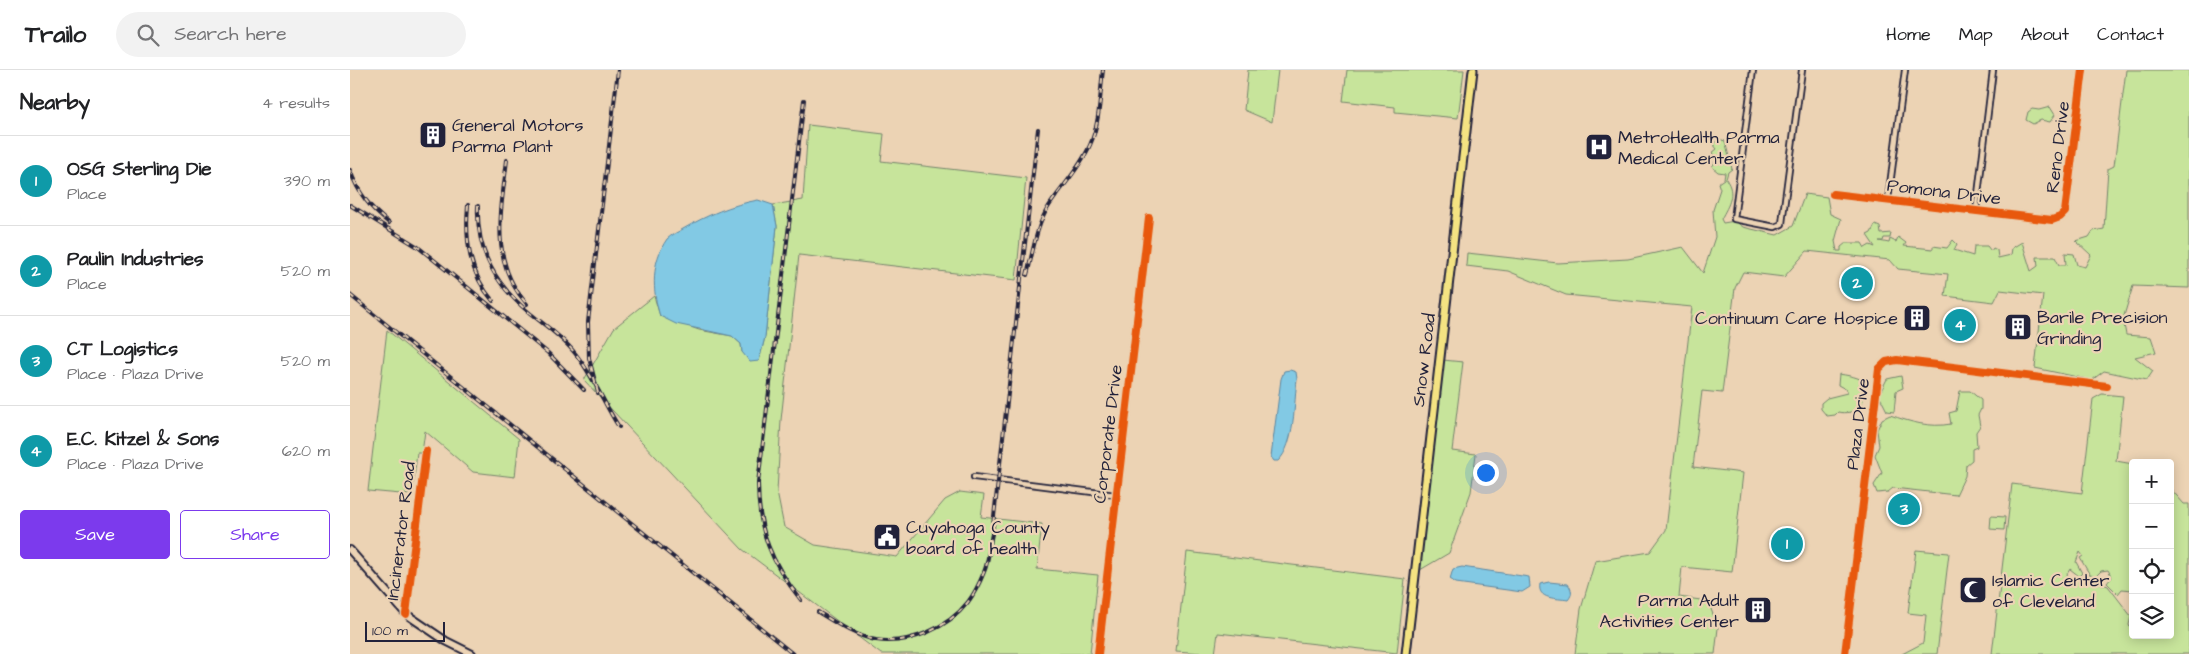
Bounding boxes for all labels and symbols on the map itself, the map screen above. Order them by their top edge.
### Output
street label: Reno Drive [2040,99,2076,194]
place label: General Motors Parma Plant [452,113,583,159]
building icon: General Motors Parma Plant [418,120,448,150]
place label: MetroHealth Parma Medical Center [1618,125,1780,171]
hospital icon: MetroHealth Parma Medical Center [1584,132,1614,162]
street label: Pomona Drive [1886,173,2003,211]
pin: 2 [1841,264,1873,302]
building icon: Continuum Care Hospice [1902,303,1932,333]
place label: Barile Precision Grinding [2037,305,2168,352]
place label: Continuum Care Hospice [1695,306,1898,331]
pin: 4 [1944,306,1976,344]
street label: Snow Road [1406,312,1442,408]
building icon: Barile Precision Grinding [2003,312,2033,342]
street label: Corporate Drive [1087,363,1129,505]
street label: Plaza Drive [1840,376,1876,471]
street label: Incinerator Road [380,460,422,602]
your location [1473,460,1499,486]
pin: 3 [1888,490,1920,528]
place label: Cuyahoga County board of health [906,515,1050,561]
public building icon: Cuyahoga County board of health [872,522,902,552]
pin: 1 [1771,525,1803,563]
place label: Islamic Center of Cleveland [1992,568,2110,614]
mosque icon: Islamic Center of Cleveland [1958,575,1988,605]
place label: Parma Adult Activities Center [1600,588,1740,634]
building icon: Parma Adult Activities Center [1743,595,1773,625]
scale bar [365,619,445,642]

